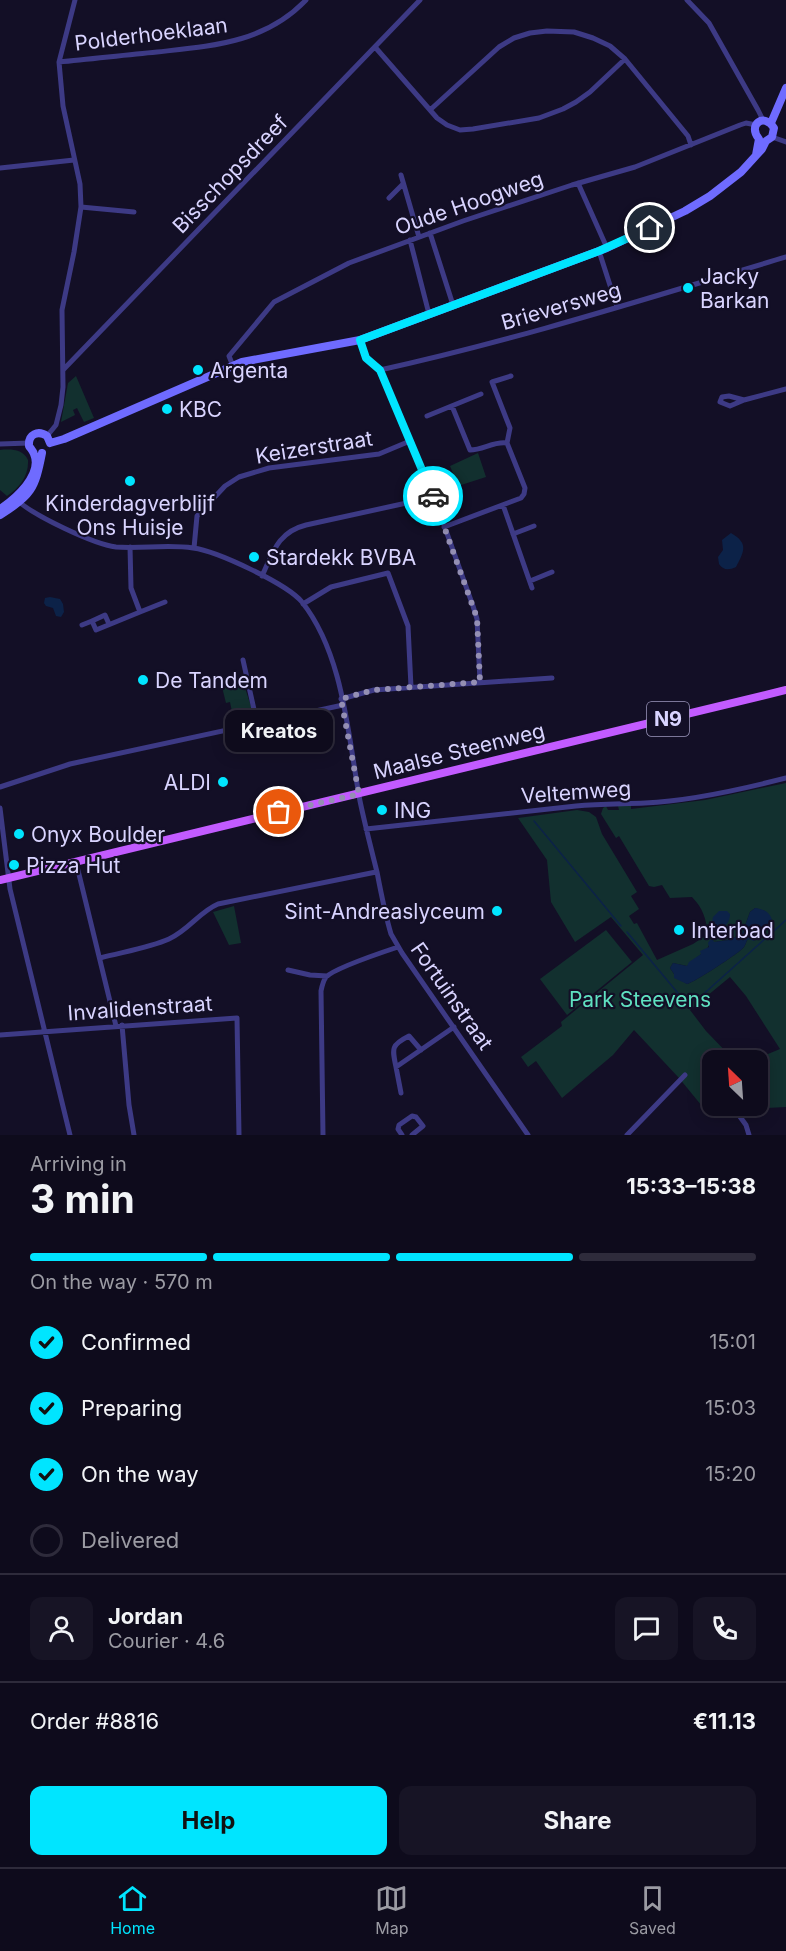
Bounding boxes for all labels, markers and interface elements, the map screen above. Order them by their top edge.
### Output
street label: Polderhoeklaan [73,12,229,56]
street label: Bisschopsdreef [167,110,293,238]
street label: Oude Hoogweg [392,166,546,240]
pin [624,202,675,253]
icon: home [633,211,666,244]
place label: Jacky Barkan [700,264,770,313]
street label: Brieversweg [498,277,624,335]
marker: Jacky Barkan [681,281,695,295]
place label: Argenta [210,358,288,383]
marker: Argenta [191,363,205,377]
place label: KBC [179,397,222,422]
marker: KBC [160,402,174,416]
street label: Keizerstraat [254,425,375,469]
courier [403,466,463,526]
marker: Kinderdagverblijf Ons Huisje [123,474,137,488]
icon: car [417,480,450,513]
place label: Kinderdagverblijf Ons Huisje [45,491,215,540]
place label: Stardekk BVBA [266,545,416,570]
marker: Stardekk BVBA [247,550,261,564]
place label: De Tandem [155,668,268,693]
marker: De Tandem [136,673,150,687]
road number: N9 [647,702,689,736]
callout: Kreatos [225,710,333,752]
street label: Maalse Steenweg [371,718,547,784]
text: Kreatos [241,719,317,743]
place label: ALDI [164,770,211,795]
marker: ALDI [216,775,230,789]
street label: Veltemweg [520,776,632,808]
pin [253,786,304,837]
icon: bag [262,795,295,828]
place label: ING [394,798,431,823]
marker: ING [375,803,389,817]
place label: Onyx Boulder [31,822,165,847]
marker: Onyx Boulder [12,827,26,841]
place label: Pizza Hut [26,853,120,878]
marker: Pizza Hut [7,858,21,872]
place label: Sint-Andreaslyceum [284,899,485,924]
marker: Sint-Andreaslyceum [490,904,504,918]
place label: Interbad [691,918,774,943]
marker: Interbad [672,923,686,937]
street label: Fortuinstraat [406,937,498,1055]
park label: Park Steevens [569,987,711,1012]
street label: Invalidenstraat [67,990,213,1026]
north arrow [702,1050,768,1116]
map controls [702,1050,768,1116]
text: Arriving in [30,1152,127,1176]
text: 15:33–15:38 [626,1173,756,1199]
text: 3 min [30,1175,135,1222]
text: On the way · 570 m [30,1270,213,1294]
icon: check [30,1326,63,1359]
text: Confirmed [81,1329,191,1355]
text: 15:01 [709,1330,756,1354]
icon: check [30,1392,63,1425]
text: Preparing [81,1395,182,1421]
text: 15:03 [705,1396,756,1420]
icon: check [30,1458,63,1491]
text: On the way [81,1461,199,1487]
text: 15:20 [705,1462,756,1486]
text: Delivered [81,1527,179,1553]
button: person [30,1597,93,1660]
button: chat [615,1597,678,1660]
button: phone [693,1597,756,1660]
text: Jordan [108,1603,183,1629]
text: Courier · 4.6 [108,1629,225,1653]
text: Order #8816 [30,1708,159,1734]
text: €11.13 [693,1708,756,1734]
button: Help [30,1786,387,1855]
button: Share [399,1786,756,1855]
tab: Home [110,1882,155,1938]
tab: Map [375,1882,409,1938]
tab: Saved [629,1882,676,1938]

